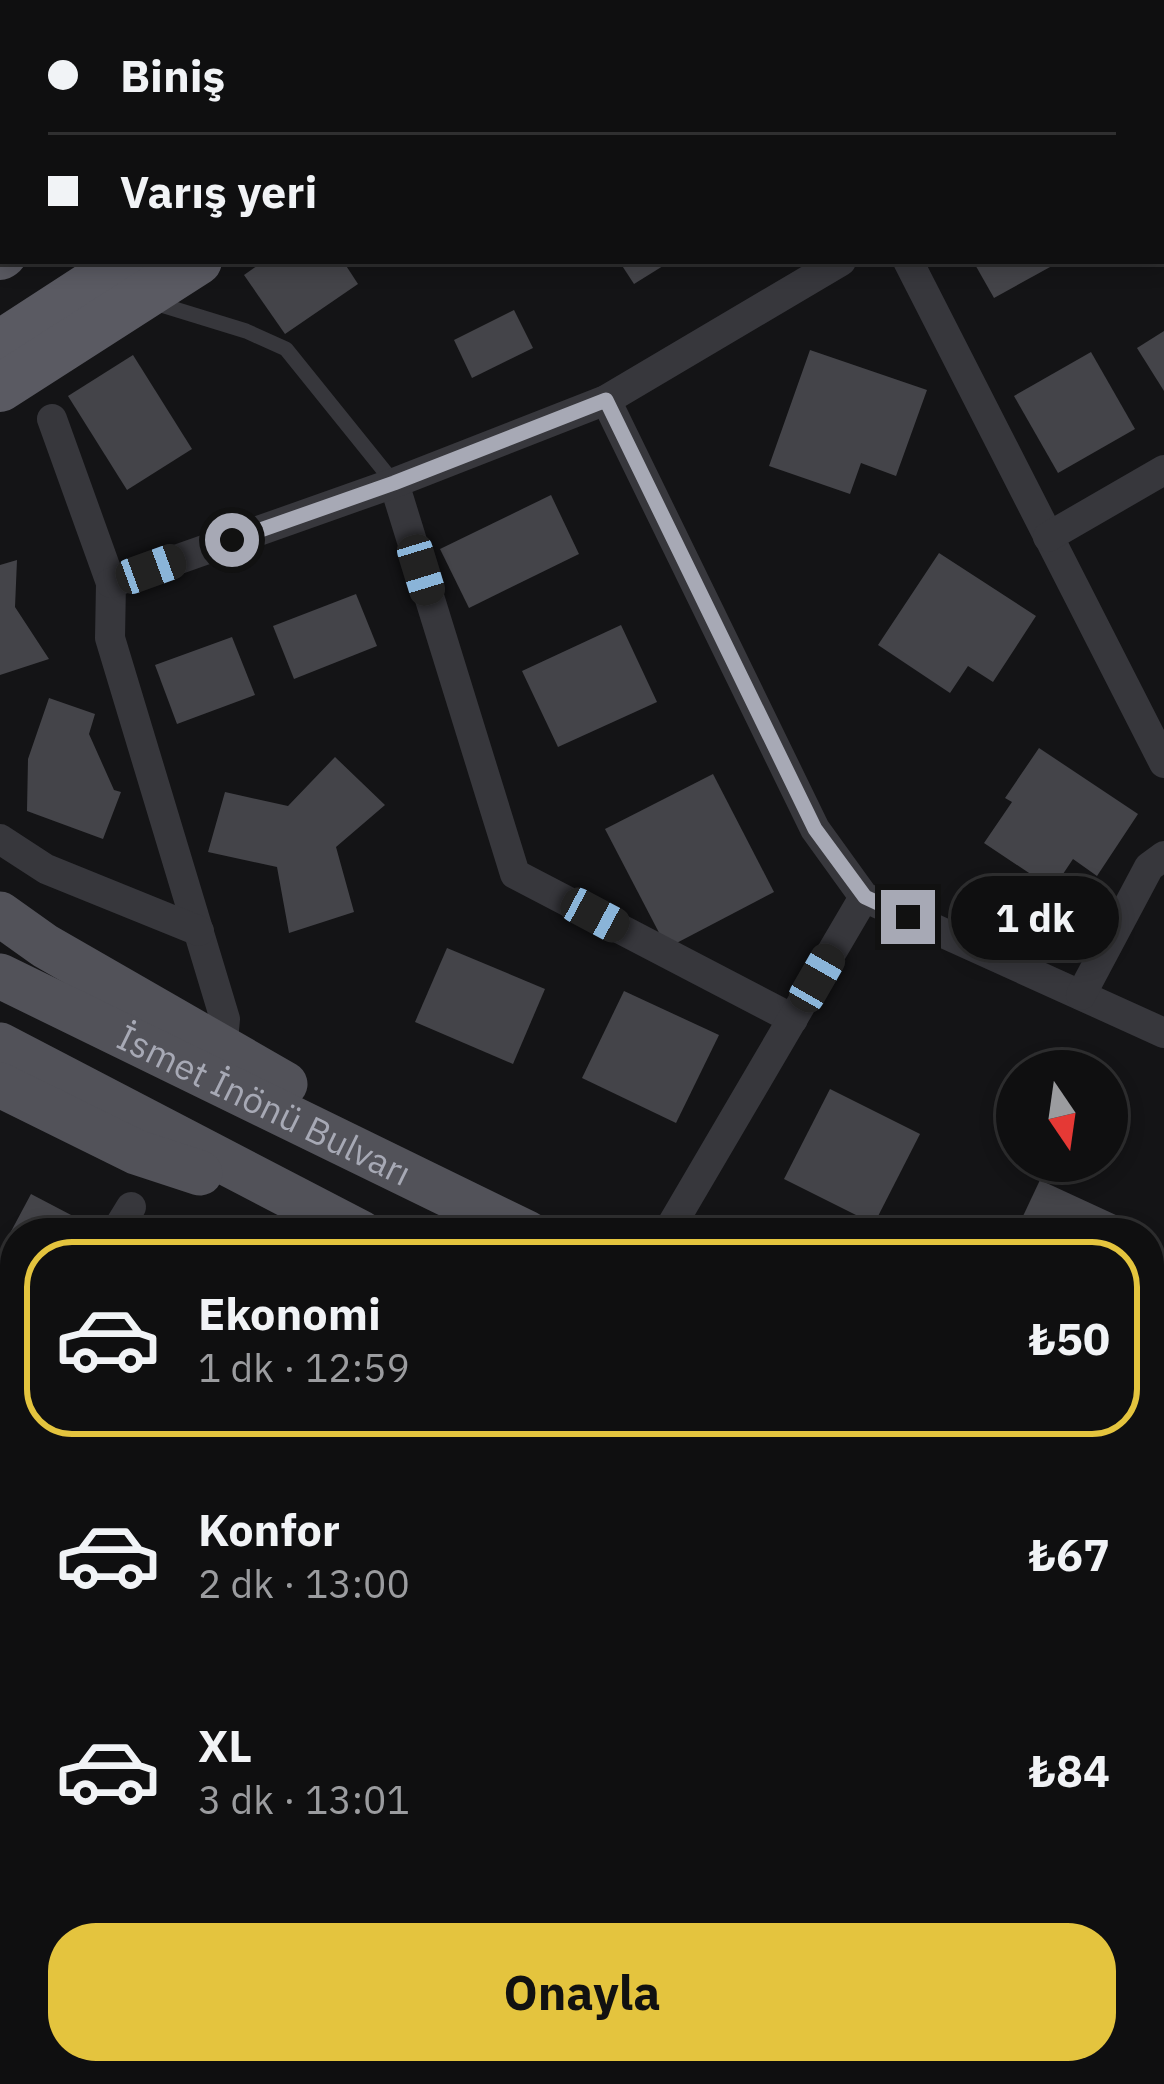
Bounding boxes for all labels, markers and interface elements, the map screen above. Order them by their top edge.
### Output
text: Biniş [120,46,225,104]
text: Varış yeri [120,162,317,220]
route start [205,513,259,567]
car [393,530,449,610]
car [111,540,191,598]
callout: 1 dk [950,875,1118,959]
car [555,882,635,948]
route end [881,890,935,944]
text: 1 dk [996,892,1074,943]
car [783,938,851,1018]
street label: İsmet İnönü Bulvarı [110,1013,419,1196]
north arrow [996,1050,1128,1182]
map controls [996,1050,1128,1182]
icon: car [54,1284,162,1392]
text: Ekonomi [198,1284,381,1342]
text: ₺50 [1029,1309,1110,1367]
text: 1 dk · 12:59 [198,1342,410,1393]
icon: car [54,1500,162,1608]
text: Konfor [198,1500,340,1558]
text: ₺67 [1029,1525,1110,1583]
text: 2 dk · 13:00 [198,1558,410,1609]
icon: car [54,1716,162,1824]
text: XL [198,1716,252,1774]
text: ₺84 [1029,1741,1110,1799]
text: 3 dk · 13:01 [198,1774,410,1825]
button: Onayla [48,1923,1116,2061]

